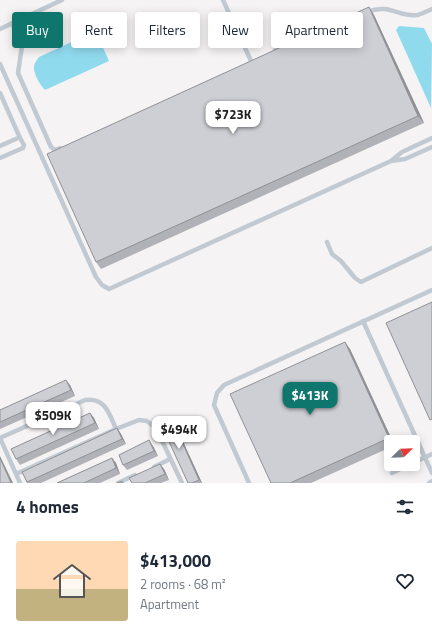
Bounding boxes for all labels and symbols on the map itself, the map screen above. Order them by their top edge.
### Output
pin: $723K [205,101,261,135]
pin: $413K [282,382,338,416]
pin: $509K [25,402,81,436]
pin: $494K [151,416,207,450]
north arrow [384,435,420,471]

